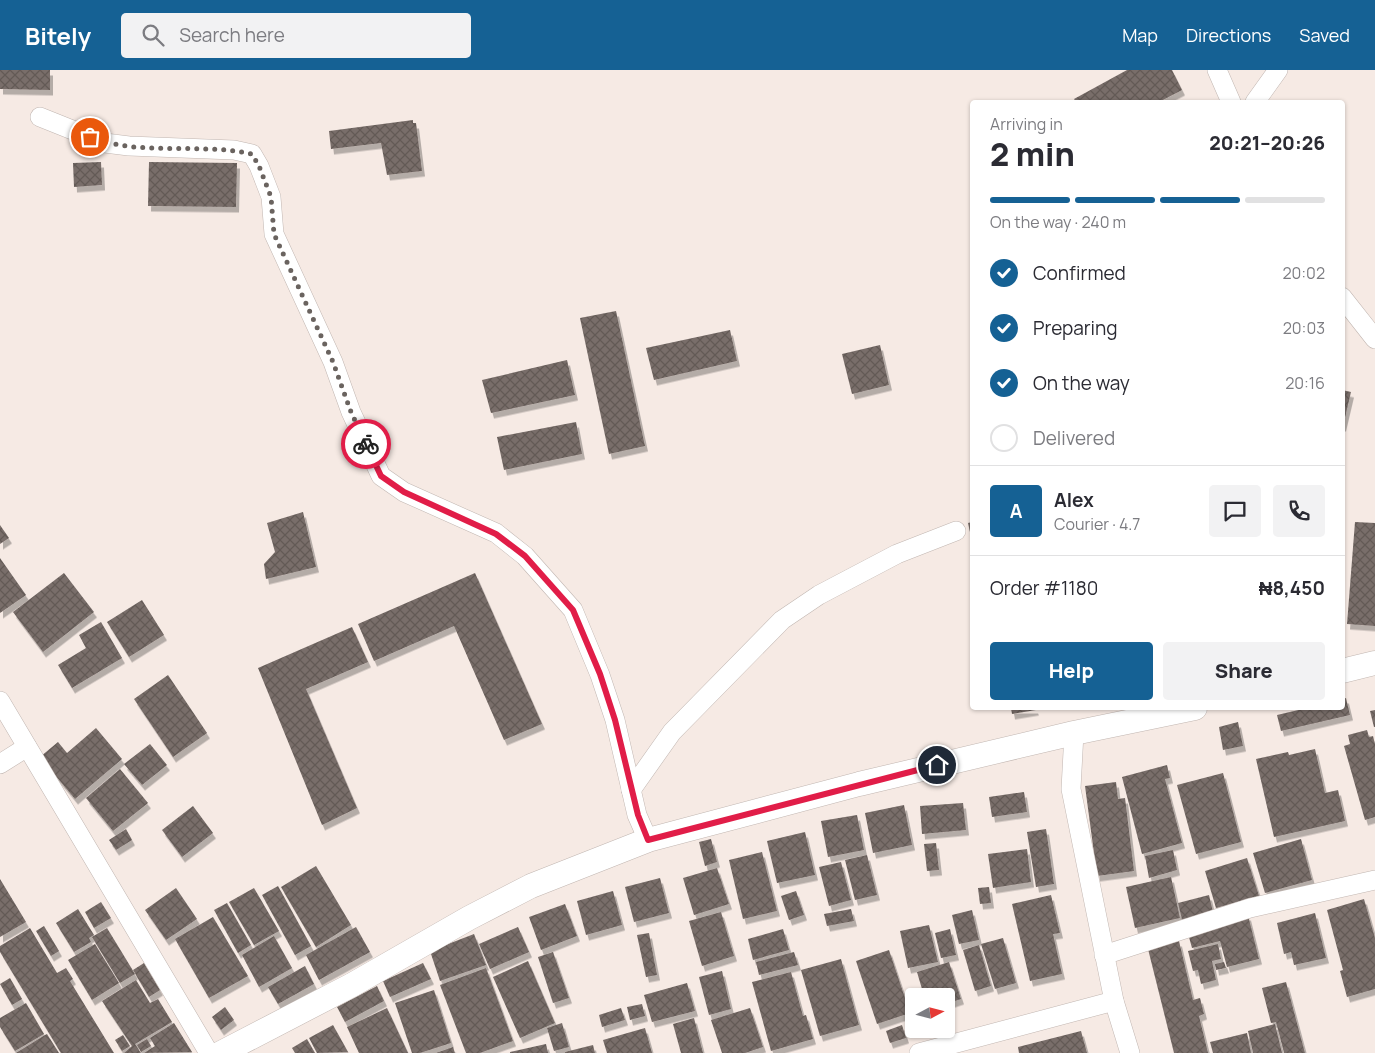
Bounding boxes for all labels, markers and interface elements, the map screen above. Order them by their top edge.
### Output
search box [121,13,471,58]
text: Bitely [25,19,91,52]
icon: search [139,21,167,49]
text: Search here [179,22,285,48]
text: Map [1122,23,1158,47]
text: Directions [1186,23,1271,47]
text: Saved [1299,23,1350,47]
text: Arriving in [990,113,1063,135]
pin [69,116,111,158]
icon: bag [76,123,104,151]
text: 20:21–20:26 [1209,130,1325,156]
text: 2 min [990,132,1075,176]
text: On the way · 240 m [990,211,1126,233]
icon: check [990,259,1018,287]
text: Confirmed [1033,260,1126,286]
text: 20:02 [1282,262,1325,284]
icon: check [990,314,1018,342]
text: Preparing [1033,315,1118,341]
text: 20:03 [1283,317,1325,339]
icon: check [990,369,1018,397]
text: On the way [1033,370,1130,396]
text: 20:16 [1285,372,1325,394]
courier [341,419,391,469]
text: Delivered [1033,425,1115,451]
icon: bike [352,430,380,458]
button: chat [1209,485,1261,537]
button: phone [1273,485,1325,537]
text: Alex [1054,487,1094,513]
text: A [1010,498,1022,524]
text: Courier · 4.7 [1054,513,1140,535]
text: Order #1180 [990,575,1098,601]
text: ₦8,450 [1259,575,1325,601]
button: Help [990,642,1153,700]
button: Share [1163,642,1325,700]
pin [916,744,958,786]
icon: home [923,751,951,779]
north arrow [905,988,955,1038]
map controls [905,988,955,1038]

